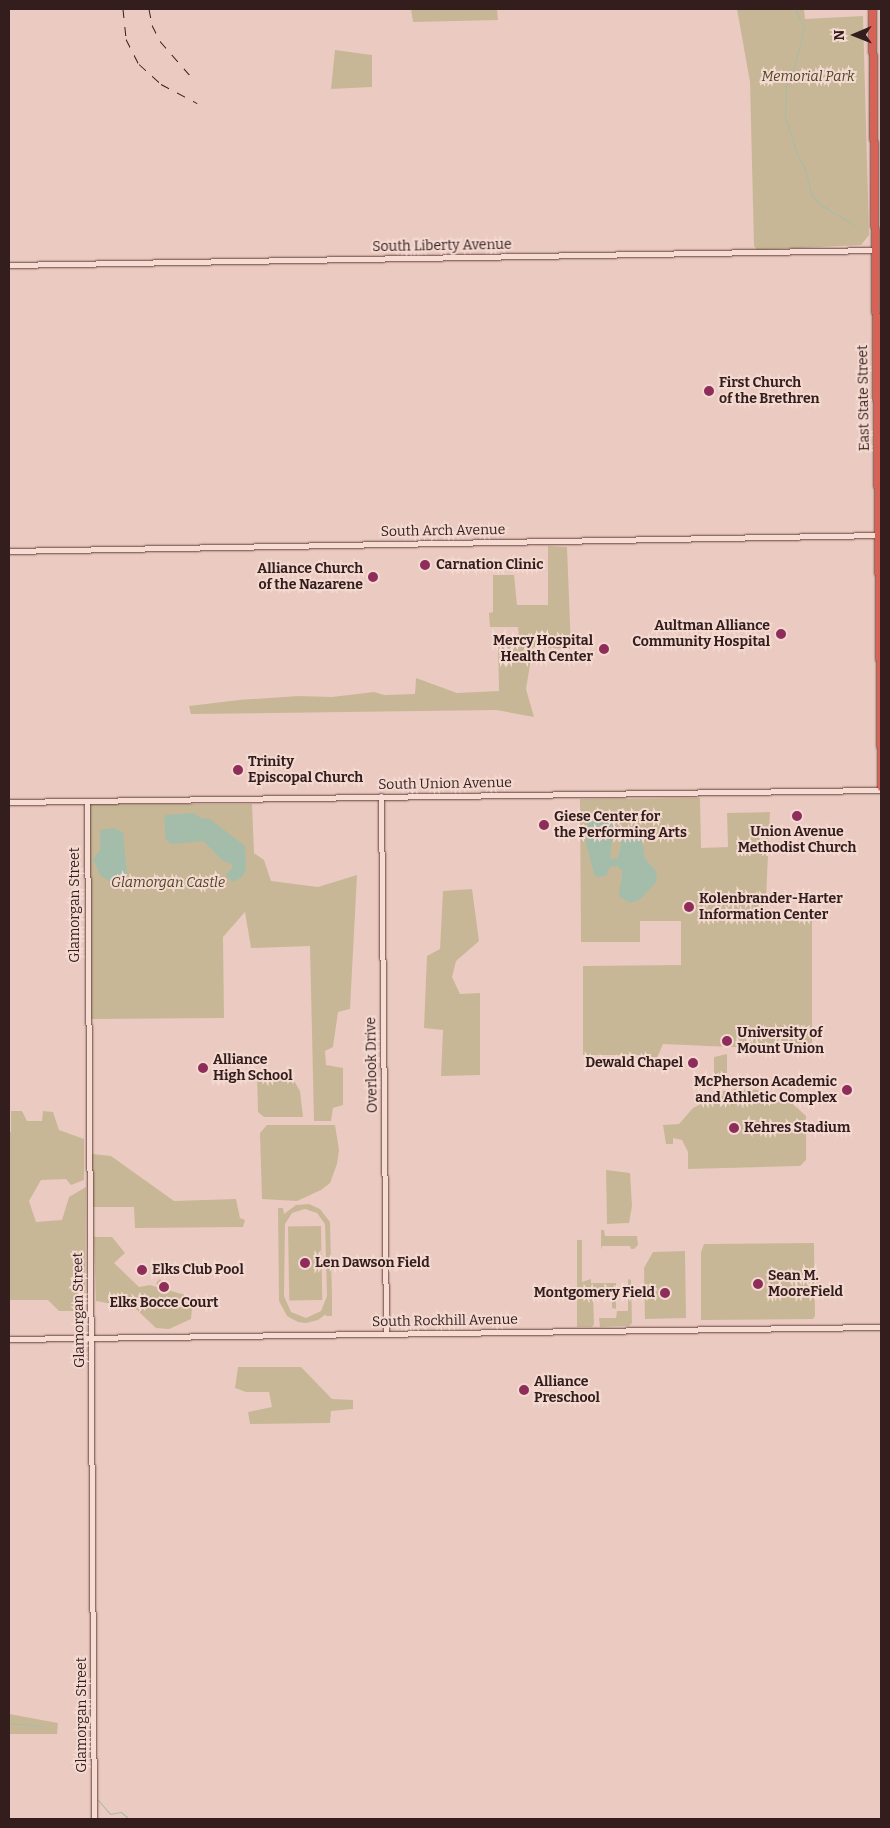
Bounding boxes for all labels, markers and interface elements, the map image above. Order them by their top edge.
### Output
north arrow [830,10,880,60]
text: N [831,30,848,41]
park label: Memorial Park [761,69,855,85]
street label: South Liberty Avenue [372,236,512,256]
street label: East State Street [855,345,873,451]
place label: First Church of the Brethren [719,375,820,408]
marker: First Church of the Brethren [703,385,715,397]
street label: South Arch Avenue [381,522,505,540]
place label: Carnation Clinic [436,557,543,573]
marker: Carnation Clinic [418,558,432,572]
place label: Alliance Church of the Nazarene [257,561,363,594]
marker: Alliance Church of the Nazarene [367,571,379,583]
place label: Aultman Alliance Community Hospital [632,618,770,650]
marker: Aultman Alliance Community Hospital [774,627,788,641]
place label: Mercy Hospital Health Center [493,633,593,666]
marker: Mercy Hospital Health Center [597,642,611,656]
place label: Trinity Episcopal Church [248,754,363,786]
marker: Trinity Episcopal Church [232,764,244,776]
street label: South Union Avenue [378,774,512,794]
place label: Giese Center for the Performing Arts [554,809,687,842]
marker: Union Avenue Methodist Church [791,810,803,822]
marker: Giese Center for the Performing Arts [538,819,550,831]
place label: Union Avenue Methodist Church [738,824,856,856]
street label: Glamorgan Street [67,847,83,963]
park label: Glamorgan Castle [111,875,225,891]
place label: Kolenbrander-Harter Information Center [699,891,843,924]
marker: Kolenbrander-Harter Information Center [683,901,695,913]
street label: Overlook Drive [363,1017,381,1113]
place label: University of Mount Union [737,1025,824,1058]
marker: University of Mount Union [721,1035,733,1047]
place label: Alliance High School [213,1052,293,1084]
place label: Dewald Chapel [585,1055,683,1071]
marker: Dewald Chapel [687,1057,699,1069]
marker: Alliance High School [197,1062,209,1074]
place label: McPherson Academic and Athletic Complex [694,1074,837,1106]
marker: McPherson Academic and Athletic Complex [841,1084,853,1096]
place label: Kehres Stadium [744,1120,850,1136]
marker: Kehres Stadium [728,1122,740,1134]
street label: Glamorgan Street [70,1252,88,1368]
place label: Len Dawson Field [315,1255,430,1271]
marker: Len Dawson Field [299,1257,311,1269]
place label: Elks Club Pool [152,1262,244,1278]
marker: Elks Club Pool [136,1264,148,1276]
place label: Sean M. MooreField [768,1268,843,1300]
marker: Sean M. MooreField [752,1278,764,1290]
marker: Elks Bocce Court [158,1281,170,1293]
place label: Montgomery Field [534,1285,655,1301]
marker: Montgomery Field [659,1287,671,1299]
place label: Elks Bocce Court [109,1295,219,1311]
street label: South Rockhill Avenue [372,1311,518,1331]
place label: Alliance Preschool [534,1374,600,1406]
marker: Alliance Preschool [518,1384,530,1396]
street label: Glamorgan Street [74,1657,90,1773]

